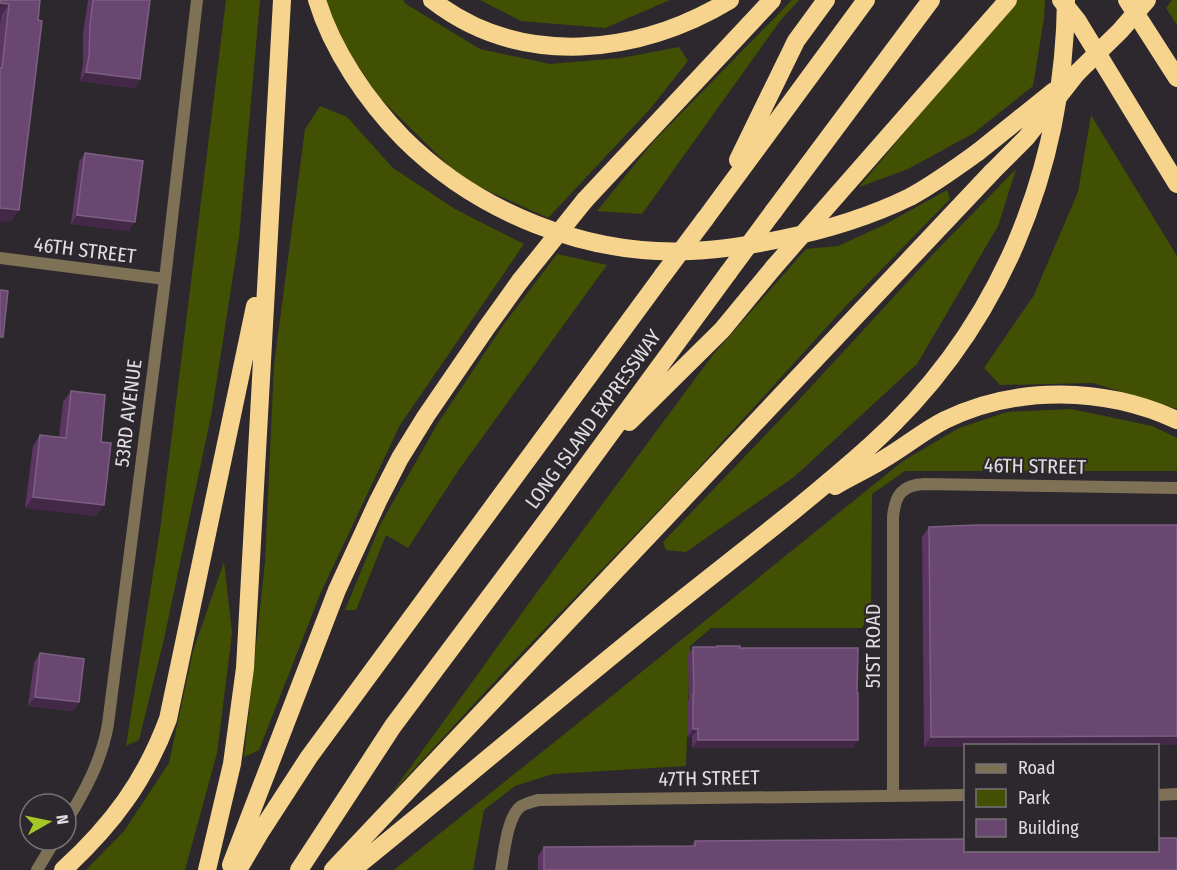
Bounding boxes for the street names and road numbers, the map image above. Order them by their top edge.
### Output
street label: 46TH STREET [33,232,138,268]
street label: LONG ISLAND EXPRESSWAY [520,325,666,513]
street label: 53RD AVENUE [109,358,147,468]
street label: 46TH STREET [984,453,1087,479]
street label: 51ST ROAD [861,604,885,688]
street label: 47TH STREET [658,765,761,791]

